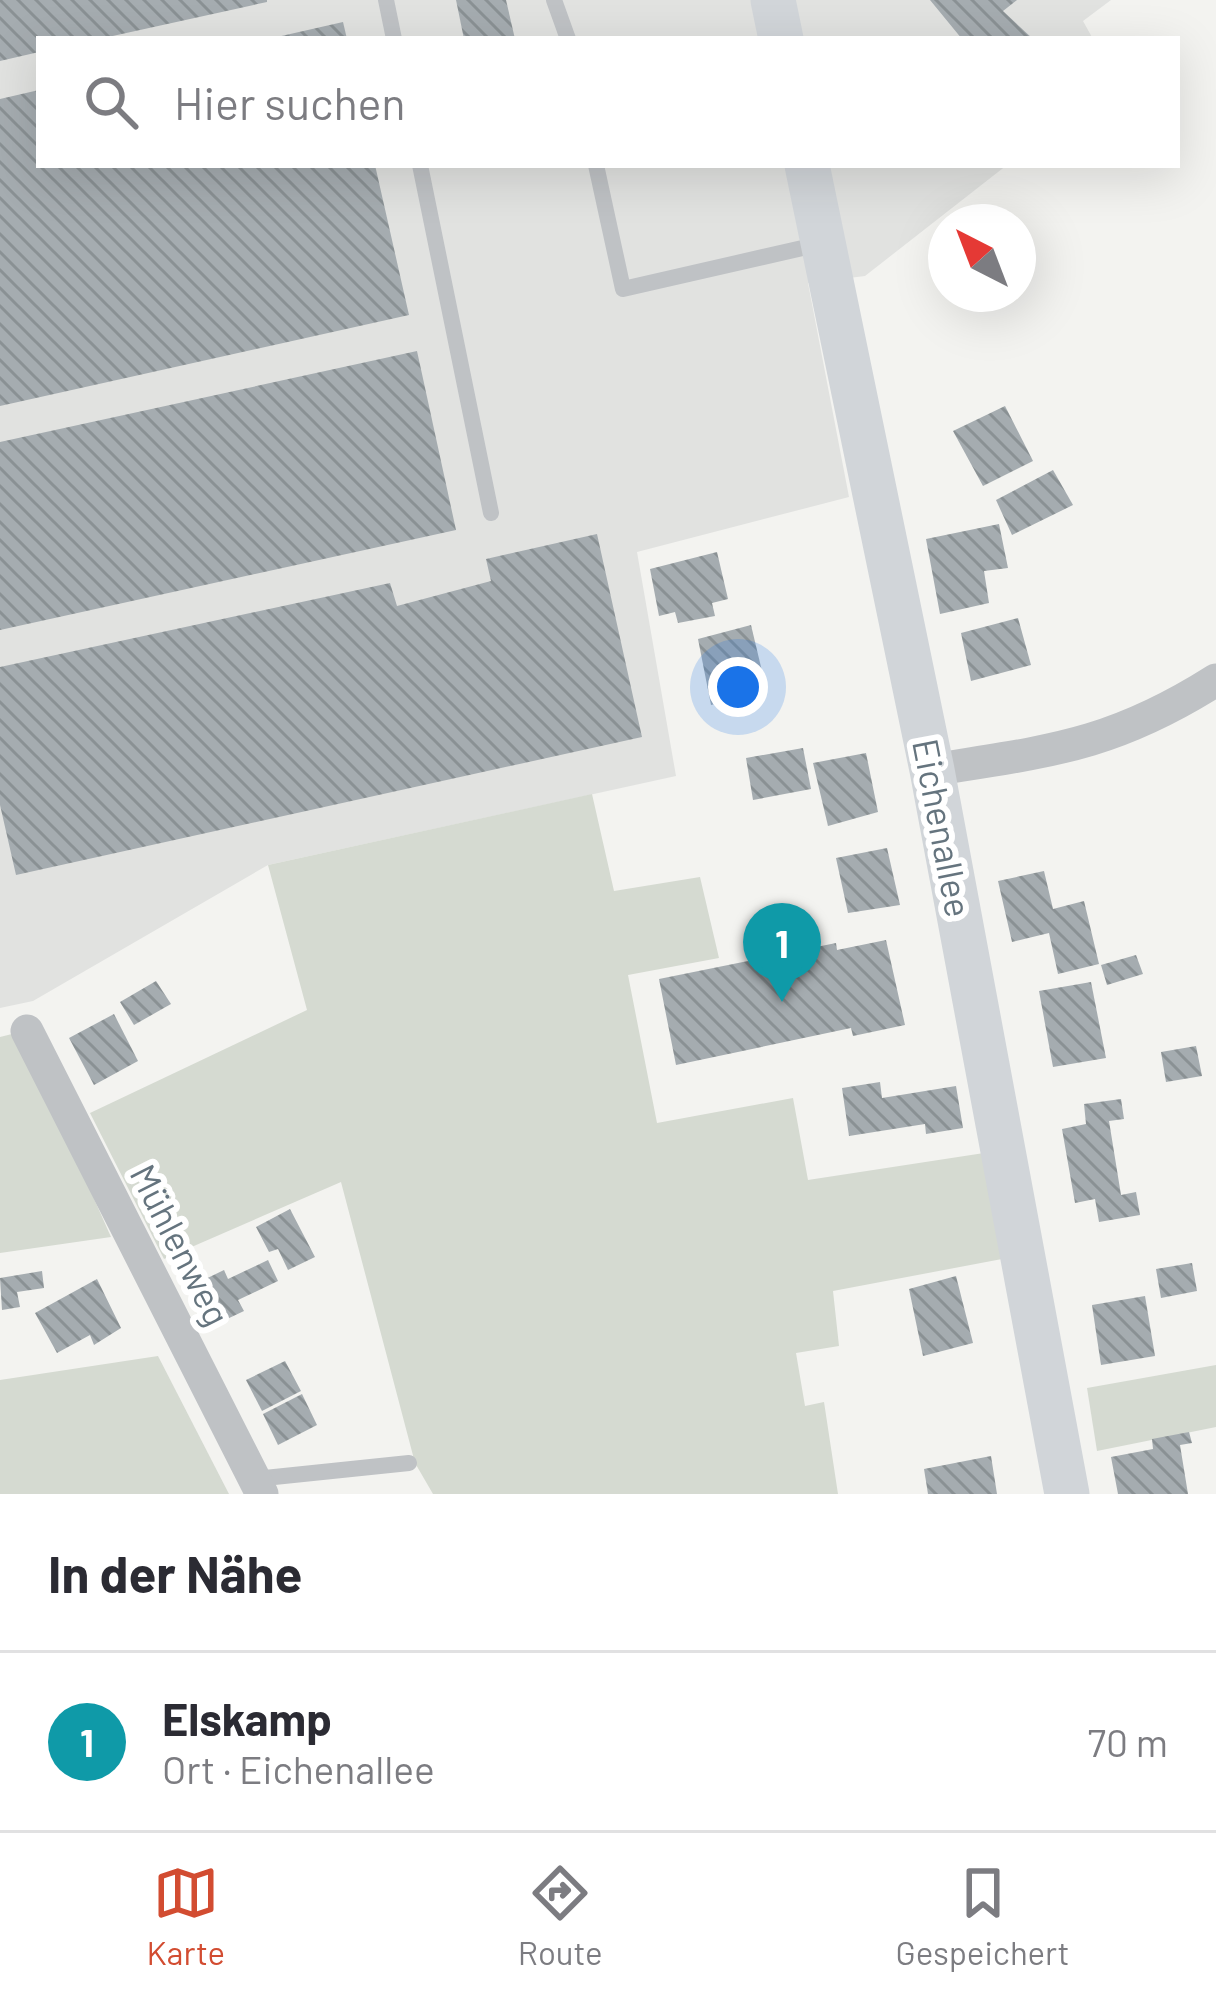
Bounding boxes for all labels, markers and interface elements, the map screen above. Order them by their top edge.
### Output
search box [36,36,1180,168]
icon: search [78,69,144,135]
text: Hier suchen [174,75,406,129]
north arrow [928,204,1036,312]
your location [708,657,768,717]
street label: Eichenallee [905,735,982,921]
pin: 1 [743,903,821,1002]
street label: Mühlenweg [122,1157,240,1332]
text: In der Nähe [48,1542,302,1603]
text: Elskamp [162,1691,332,1745]
text: 1 [80,1718,94,1765]
text: 70 m [1087,1718,1168,1765]
text: Ort · Eichenallee [162,1745,435,1792]
tab: Karte [146,1860,225,1972]
tab: Route [518,1860,603,1972]
tab: Gespeichert [895,1860,1070,1972]

